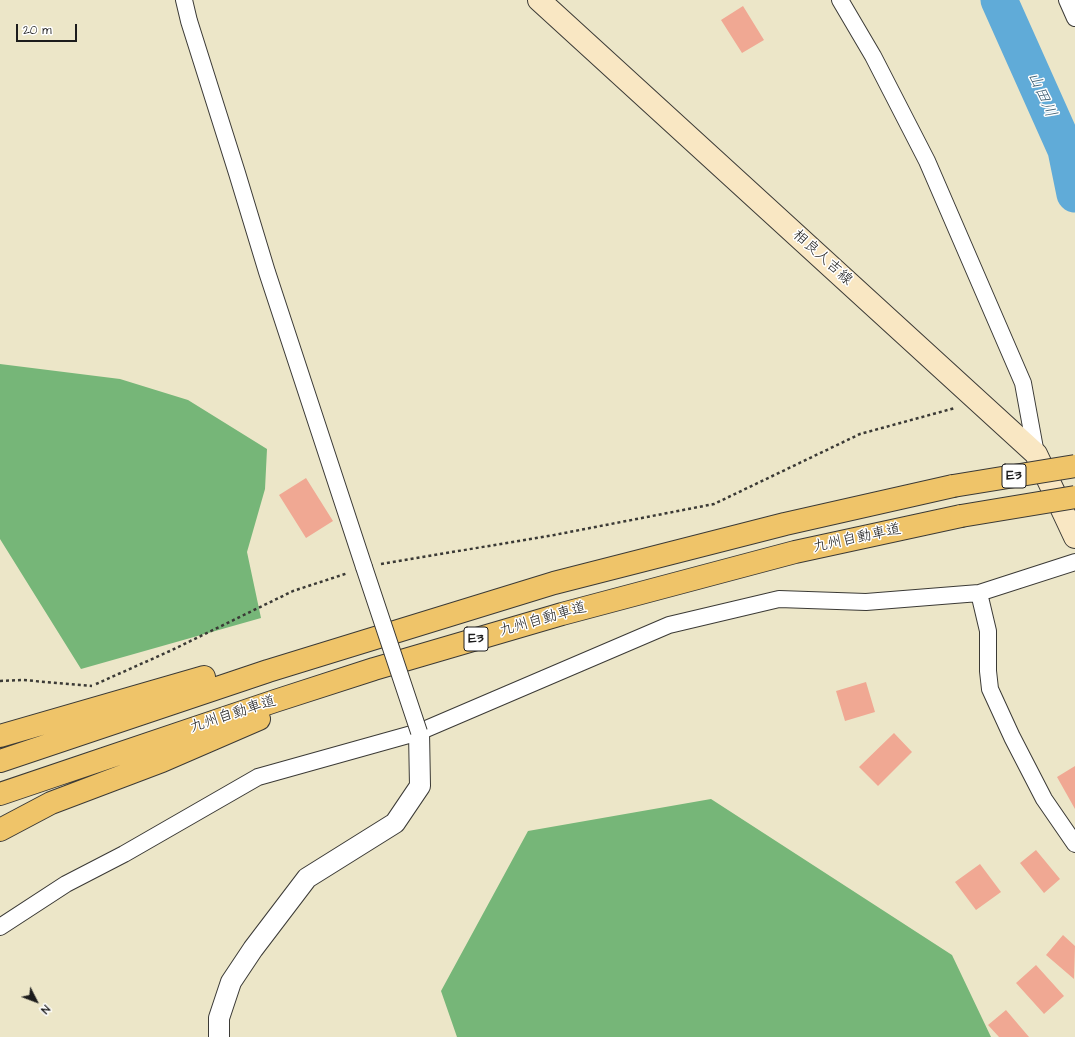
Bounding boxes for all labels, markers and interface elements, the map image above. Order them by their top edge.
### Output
scale bar [18,16,79,42]
text: 20 m [23,22,52,39]
water label: 山田川 [1022,69,1060,121]
street label: 相良人吉線 [788,226,856,290]
road number: E3 [1002,464,1026,488]
street label: 九州自動車道 [811,521,903,557]
street label: 九州自動車道 [497,599,589,641]
road number: E3 [464,627,488,651]
street label: 九州自動車道 [187,693,279,737]
north arrow [16,981,56,1021]
text: N [37,1002,53,1017]

